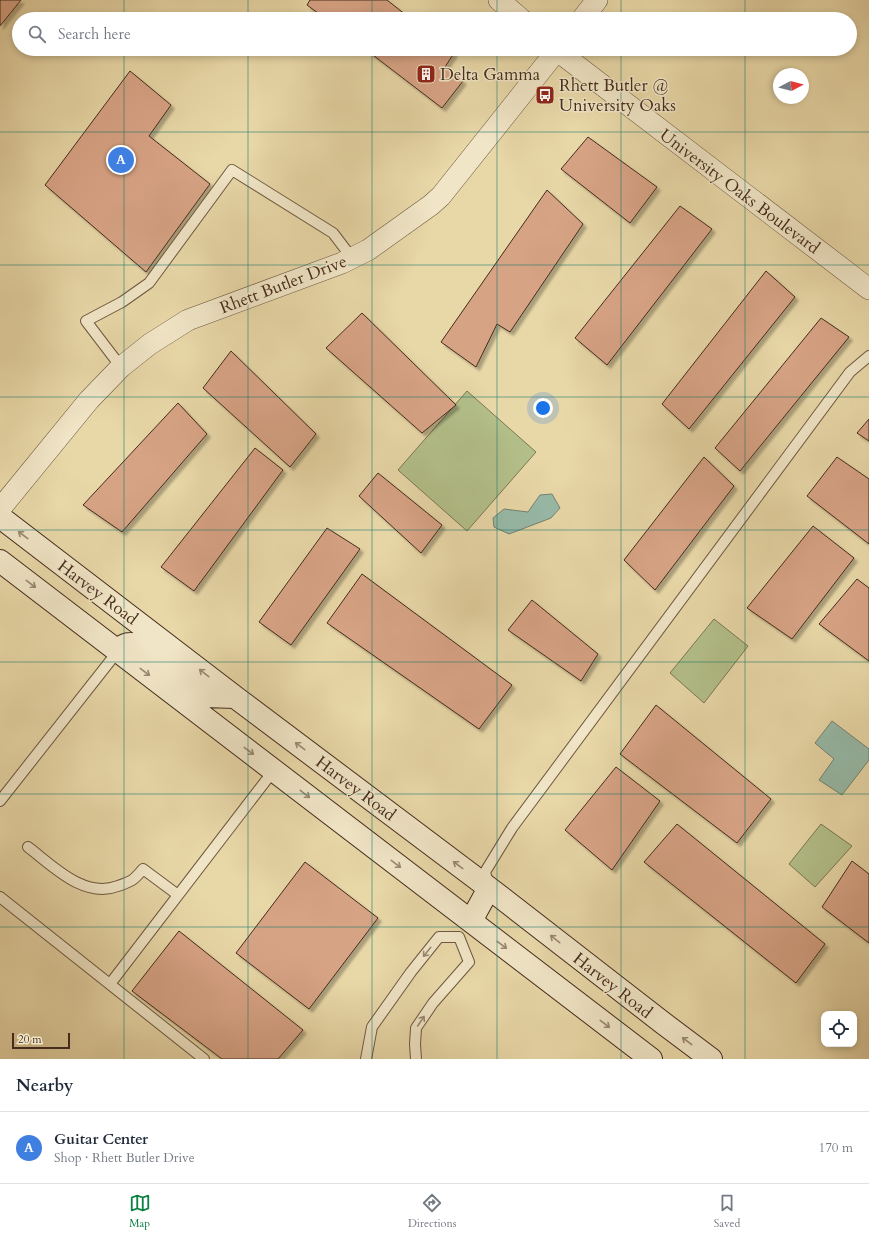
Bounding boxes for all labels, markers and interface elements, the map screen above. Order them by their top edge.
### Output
search box [12,12,857,56]
icon: search [26,23,48,45]
text: Search here [58,24,131,44]
building icon: Delta Gamma [415,63,437,85]
place label: Delta Gamma [440,63,541,86]
north arrow [773,68,809,104]
place label: Rhett Butler @ University Oaks [559,74,676,117]
bus stop icon: Rhett Butler @ University Oaks [534,84,556,106]
street label: University Oaks Boulevard [655,124,824,259]
pin: A [108,145,134,175]
street label: Rhett Butler Drive [216,250,350,319]
your location [533,398,553,418]
one-way arrow [18,531,29,539]
street label: Harvey Road [53,555,143,630]
one-way arrow [25,580,36,589]
one-way arrow [140,668,151,676]
one-way arrow [199,669,210,678]
one-way arrow [295,742,306,750]
one-way arrow [243,746,254,755]
street label: Harvey Road [311,751,401,826]
one-way arrow [299,789,310,798]
one-way arrow [390,860,401,868]
one-way arrow [452,860,463,869]
one-way arrow [549,935,560,944]
one-way arrow [497,941,508,949]
one-way arrow [423,946,432,957]
street label: Harvey Road [568,947,657,1024]
map controls [821,1011,857,1047]
button: locate [821,1011,857,1047]
one-way arrow [417,1016,425,1027]
one-way arrow [600,1020,611,1028]
scale bar [12,1031,70,1050]
text: 20 m [18,1032,42,1047]
one-way arrow [682,1037,693,1045]
text: Nearby [16,1074,73,1097]
text: Guitar Center [54,1129,148,1149]
text: A [24,1139,34,1157]
text: 170 m [819,1139,853,1157]
text: Shop · Rhett Butler Drive [54,1149,195,1167]
tab: Map [129,1192,151,1231]
tab: Directions [408,1192,456,1231]
tab: Saved [714,1192,740,1231]

